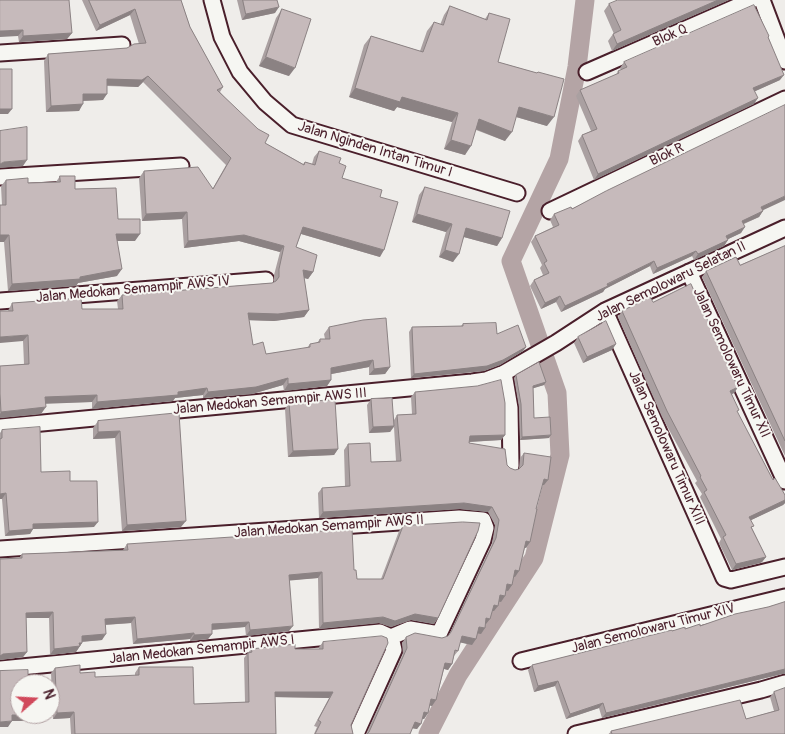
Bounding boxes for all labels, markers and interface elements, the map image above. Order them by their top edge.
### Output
street label: Blok Q [650,21,690,51]
street label: Jalan Nginden Intan Timur I [296,118,454,182]
street label: Blok R [647,140,687,170]
street label: Jalan Semolowaru Selatan II [593,238,749,326]
street label: Jalan Medokan Semampir AWS IV [35,273,231,307]
street label: Jalan Semolowaru Timur XII [689,285,773,441]
street label: Jalan Semolowaru Timur XIII [624,368,708,528]
street label: Jalan Medokan Semampir AWS III [173,385,367,419]
street label: Jalan Medokan Semampir AWS II [233,512,425,542]
street label: Jalan Semolowaru Timur XIV [569,601,737,657]
street label: Jalan Medokan Semampir AWS I [108,632,296,668]
north arrow [10,674,60,724]
text: N [39,687,58,702]

